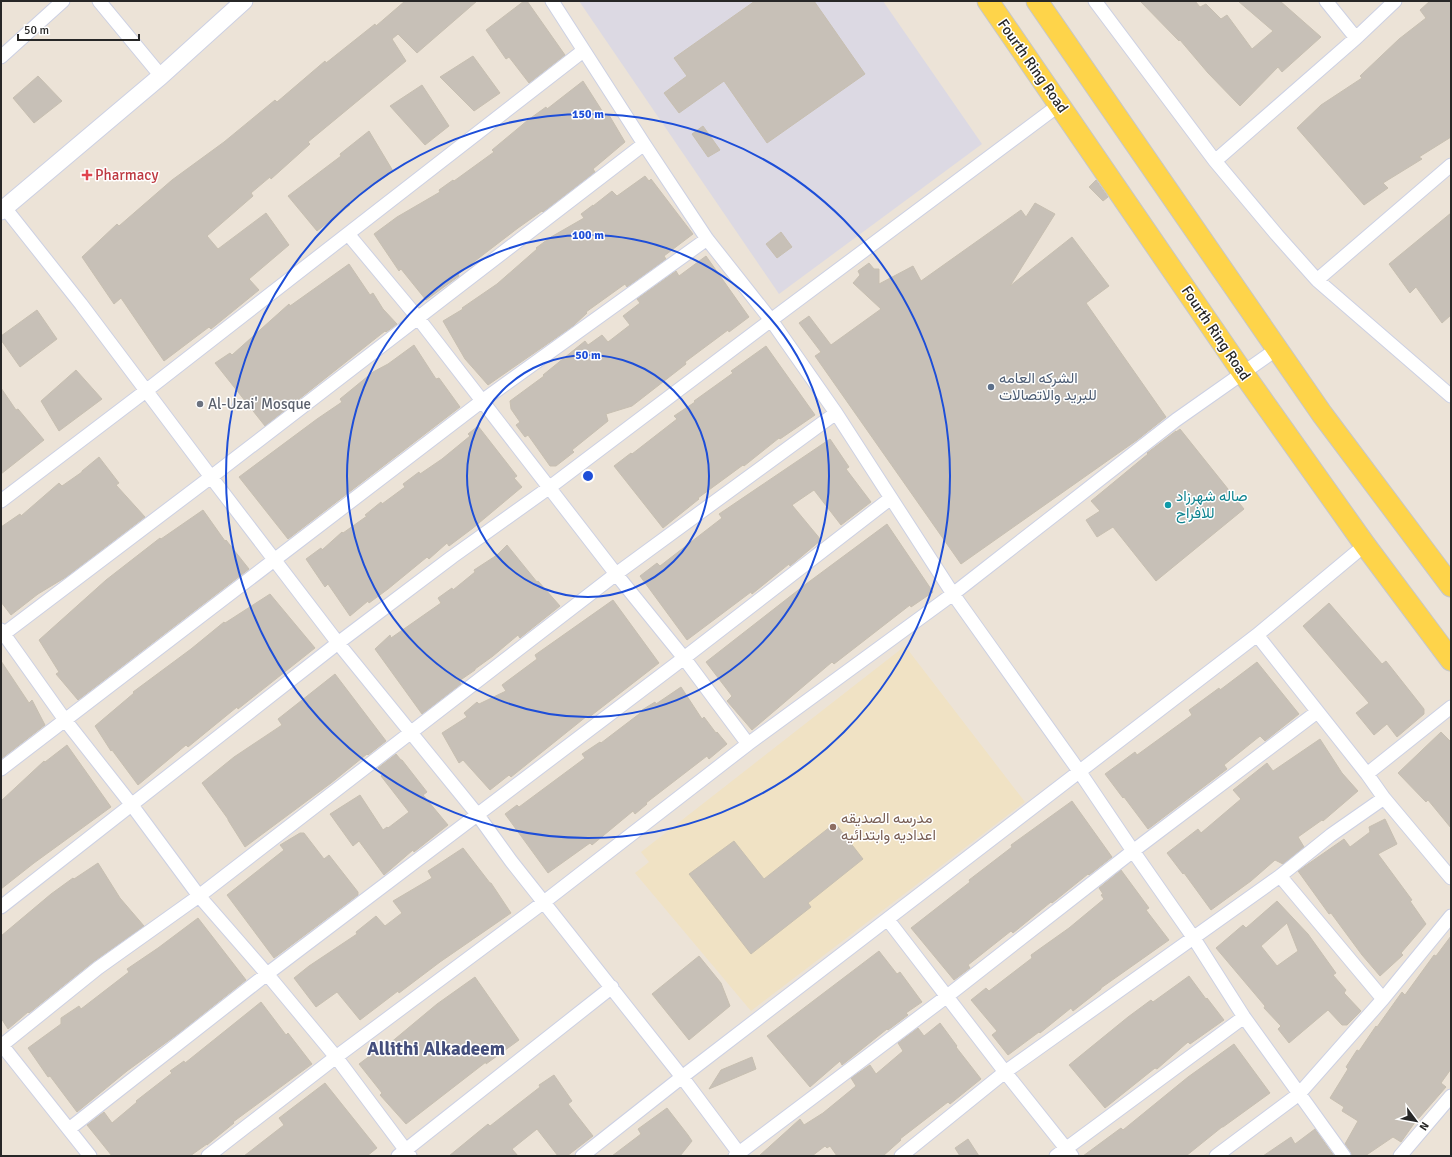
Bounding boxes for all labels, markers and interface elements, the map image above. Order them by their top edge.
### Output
scale bar [18,16,139,42]
street label: Fourth Ring Road [994,16,1072,116]
text: 50 m [24,23,49,38]
text: 150 m [572,107,604,122]
place label: Pharmacy [95,166,158,184]
marker: Pharmacy [82,170,92,180]
text: 100 m [572,228,604,243]
street label: Fourth Ring Road [1178,282,1254,384]
text: 50 m [575,348,601,363]
place label: الشركه العامه للبريد والاتصالات [999,369,1097,404]
marker: الشركه العامه للبريد والاتصالات [986,382,996,392]
place label: Al-Uzai' Mosque [208,395,311,413]
marker: Al-Uzai' Mosque [195,399,205,409]
centre of rings [581,469,595,483]
place label: صاله شهرزاد للافراح [1176,487,1248,524]
marker: صاله شهرزاد للافراح [1163,500,1173,510]
place label: مدرسه الصديقه اعداديه وابتدائيه [841,809,936,844]
marker: مدرسه الصديقه اعداديه وابتدائيه [828,822,838,832]
district label: Allithi Alkadeem [367,1037,505,1061]
north arrow [1396,1101,1436,1141]
text: N [1417,1119,1432,1133]

